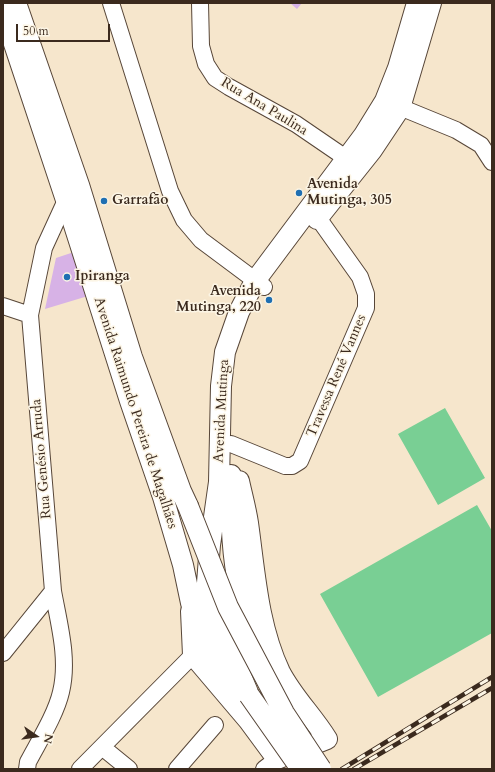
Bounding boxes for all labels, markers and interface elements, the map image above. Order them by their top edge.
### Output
scale bar [18,16,112,42]
text: 50 m [23,23,49,39]
street label: Rua Ana Paulina [217,74,311,140]
place label: Avenida Mutinga, 305 [307,177,392,210]
marker: Avenida Mutinga, 305 [294,188,304,198]
place label: Garrafão [112,193,168,209]
marker: Garrafão [99,196,109,206]
place label: Ipiranga [75,269,130,285]
marker: Ipiranga [62,272,72,282]
place label: Avenida Mutinga, 220 [176,284,261,316]
street label: Avenida Raimundo Pereira de Magalhães [90,295,180,531]
marker: Avenida Mutinga, 220 [264,295,274,305]
street label: Travessa René Vannes [304,312,370,440]
street label: Avenida Mutinga [211,359,233,463]
street label: Rua Genésio Arruda [28,398,56,520]
north arrow [16,716,56,756]
text: N [40,732,57,745]

